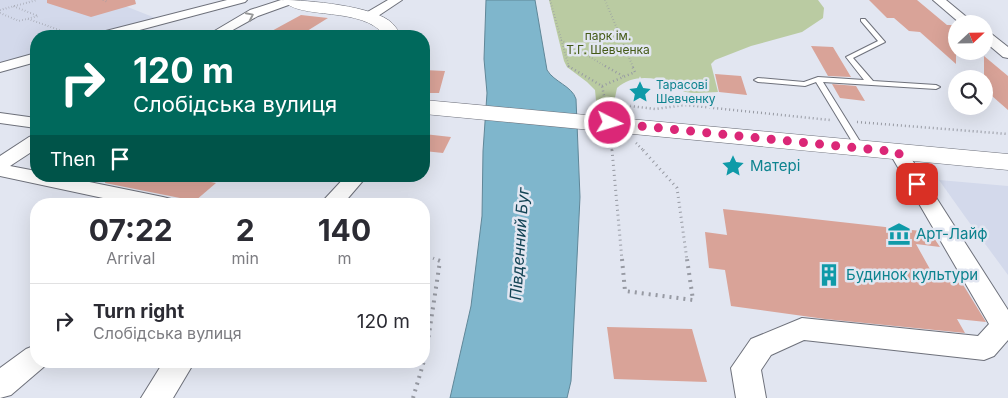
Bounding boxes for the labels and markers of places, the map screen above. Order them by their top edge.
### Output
place label: Тарасові Шевченку [656,77,716,106]
place icon: Тарасові Шевченку [627,79,653,105]
place icon: Матері [720,153,746,179]
place label: Матері [750,156,800,175]
pin [896,163,938,205]
museum icon: Арт-Лайф [886,221,912,247]
place label: Арт-Лайф [916,224,988,243]
building icon: Будинок культури [816,262,842,288]
place label: Будинок культури [846,265,978,284]

